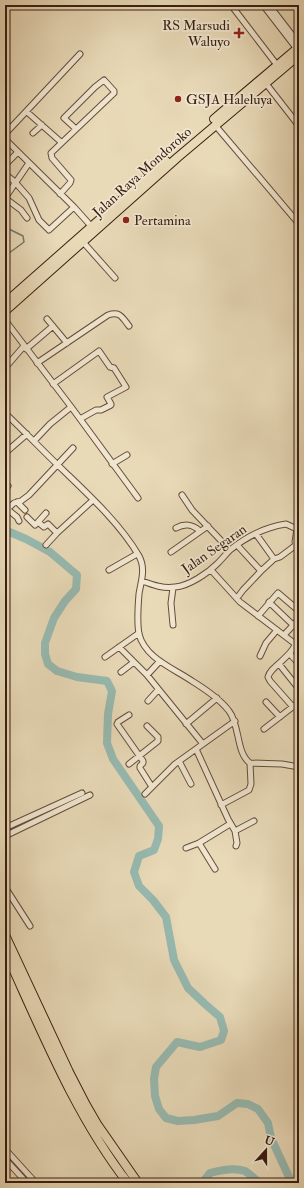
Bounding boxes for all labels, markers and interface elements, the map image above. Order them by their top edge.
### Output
place label: RS Marsudi Waluyo [162,17,230,51]
marker: RS Marsudi Waluyo [233,27,245,39]
place label: GSJA Haleluya [186,91,273,109]
marker: GSJA Haleluya [173,94,183,104]
street label: Jalan Raya Mondoroko [88,123,196,222]
place label: Pertamina [134,212,191,229]
marker: Pertamina [121,215,131,225]
street label: Jalan Segaran [178,520,250,578]
north arrow [246,1130,286,1170]
text: U [263,1133,277,1149]

